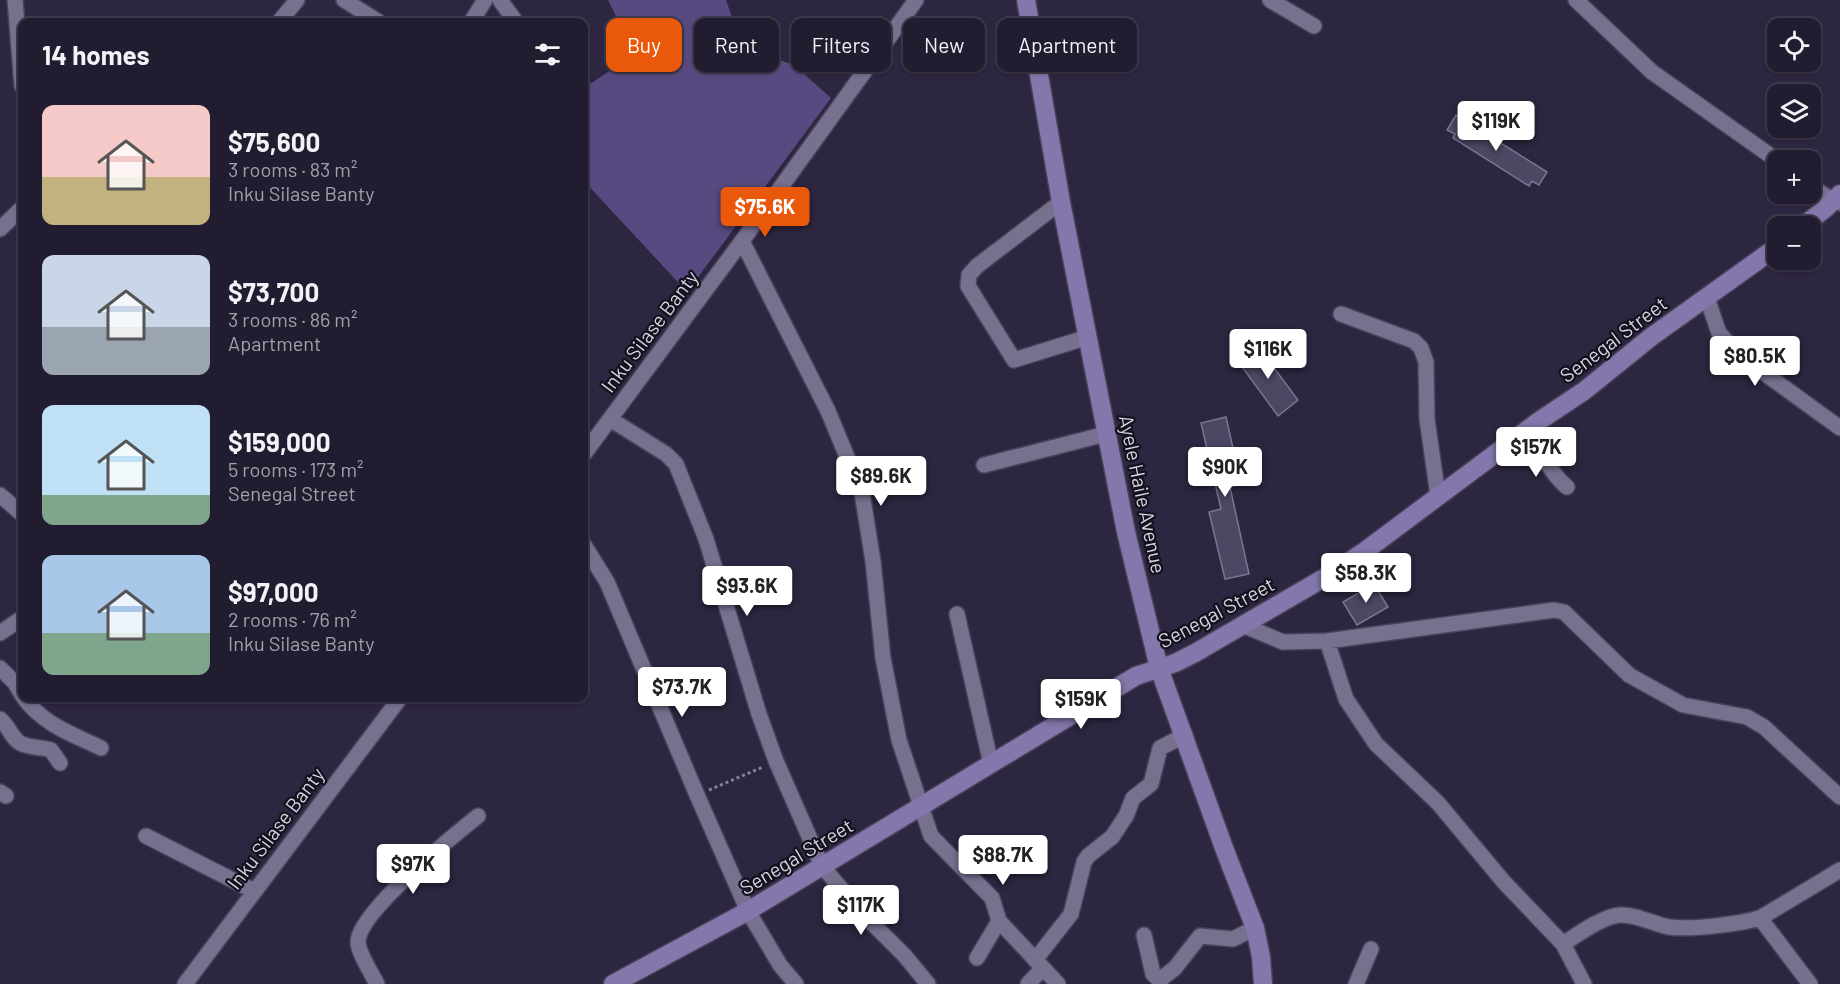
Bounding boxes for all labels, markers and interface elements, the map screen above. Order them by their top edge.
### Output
chip: Buy [606,18,682,72]
chip: Rent [694,18,779,72]
chip: Filters [791,18,891,72]
chip: New [903,18,985,72]
chip: Apartment [997,18,1137,72]
map controls [1767,18,1821,270]
button: locate [1767,18,1821,72]
icon: filters [531,38,564,71]
text: 14 homes [42,39,149,70]
button: layers [1767,84,1821,138]
pin: $119K [1454,101,1538,152]
text: $119K [1472,108,1520,132]
text: $75,600 [228,126,320,157]
icon: home [90,129,162,201]
button: + [1767,150,1821,204]
text: 3 rooms · 83 m² [228,157,357,181]
text: Inku Silase Banty [228,181,374,205]
pin: $75.6K [716,187,814,238]
text: $75.6K [735,194,795,218]
button: − [1767,216,1821,270]
street label: Inku Silase Banty [595,265,703,397]
text: $73,700 [228,276,319,307]
icon: home [90,279,162,351]
street label: Senegal Street [1555,291,1671,387]
text: 3 rooms · 86 m² [228,307,357,331]
pin: $116K [1226,329,1310,380]
text: Apartment [228,331,321,355]
text: $116K [1244,336,1293,360]
pin: $80.5K [1706,336,1804,387]
text: $80.5K [1724,343,1786,367]
street label: Ayele Haile Avenue [1114,412,1172,576]
text: $159,000 [228,426,331,457]
pin: $157K [1494,427,1578,478]
icon: home [90,429,162,501]
text: $157K [1510,434,1562,458]
pin: $90K [1189,447,1261,498]
text: $90K [1202,454,1248,478]
pin: $89.6K [832,456,930,507]
text: 5 rooms · 173 m² [228,457,363,481]
text: $89.6K [850,463,912,487]
text: Senegal Street [228,481,356,505]
pin: $58.3K [1317,553,1415,604]
text: $58.3K [1335,560,1397,584]
pin: $93.6K [698,566,796,617]
street label: Senegal Street [1154,571,1278,653]
text: $93.6K [716,573,778,597]
text: $97,000 [228,576,319,607]
icon: home [90,579,162,651]
text: 2 rooms · 76 m² [228,607,357,631]
text: Inku Silase Banty [228,631,374,655]
pin: $73.7K [633,667,731,718]
text: $73.7K [652,674,712,698]
pin: $159K [1039,679,1123,730]
text: $159K [1055,686,1107,710]
street label: Inku Silase Banty [221,762,329,894]
street label: Senegal Street [735,813,857,899]
pin: $88.7K [954,835,1052,886]
text: $88.7K [973,842,1033,866]
pin: $97K [377,844,449,895]
text: $97K [391,851,435,875]
pin: $117K [819,885,903,936]
text: $117K [837,892,885,916]

